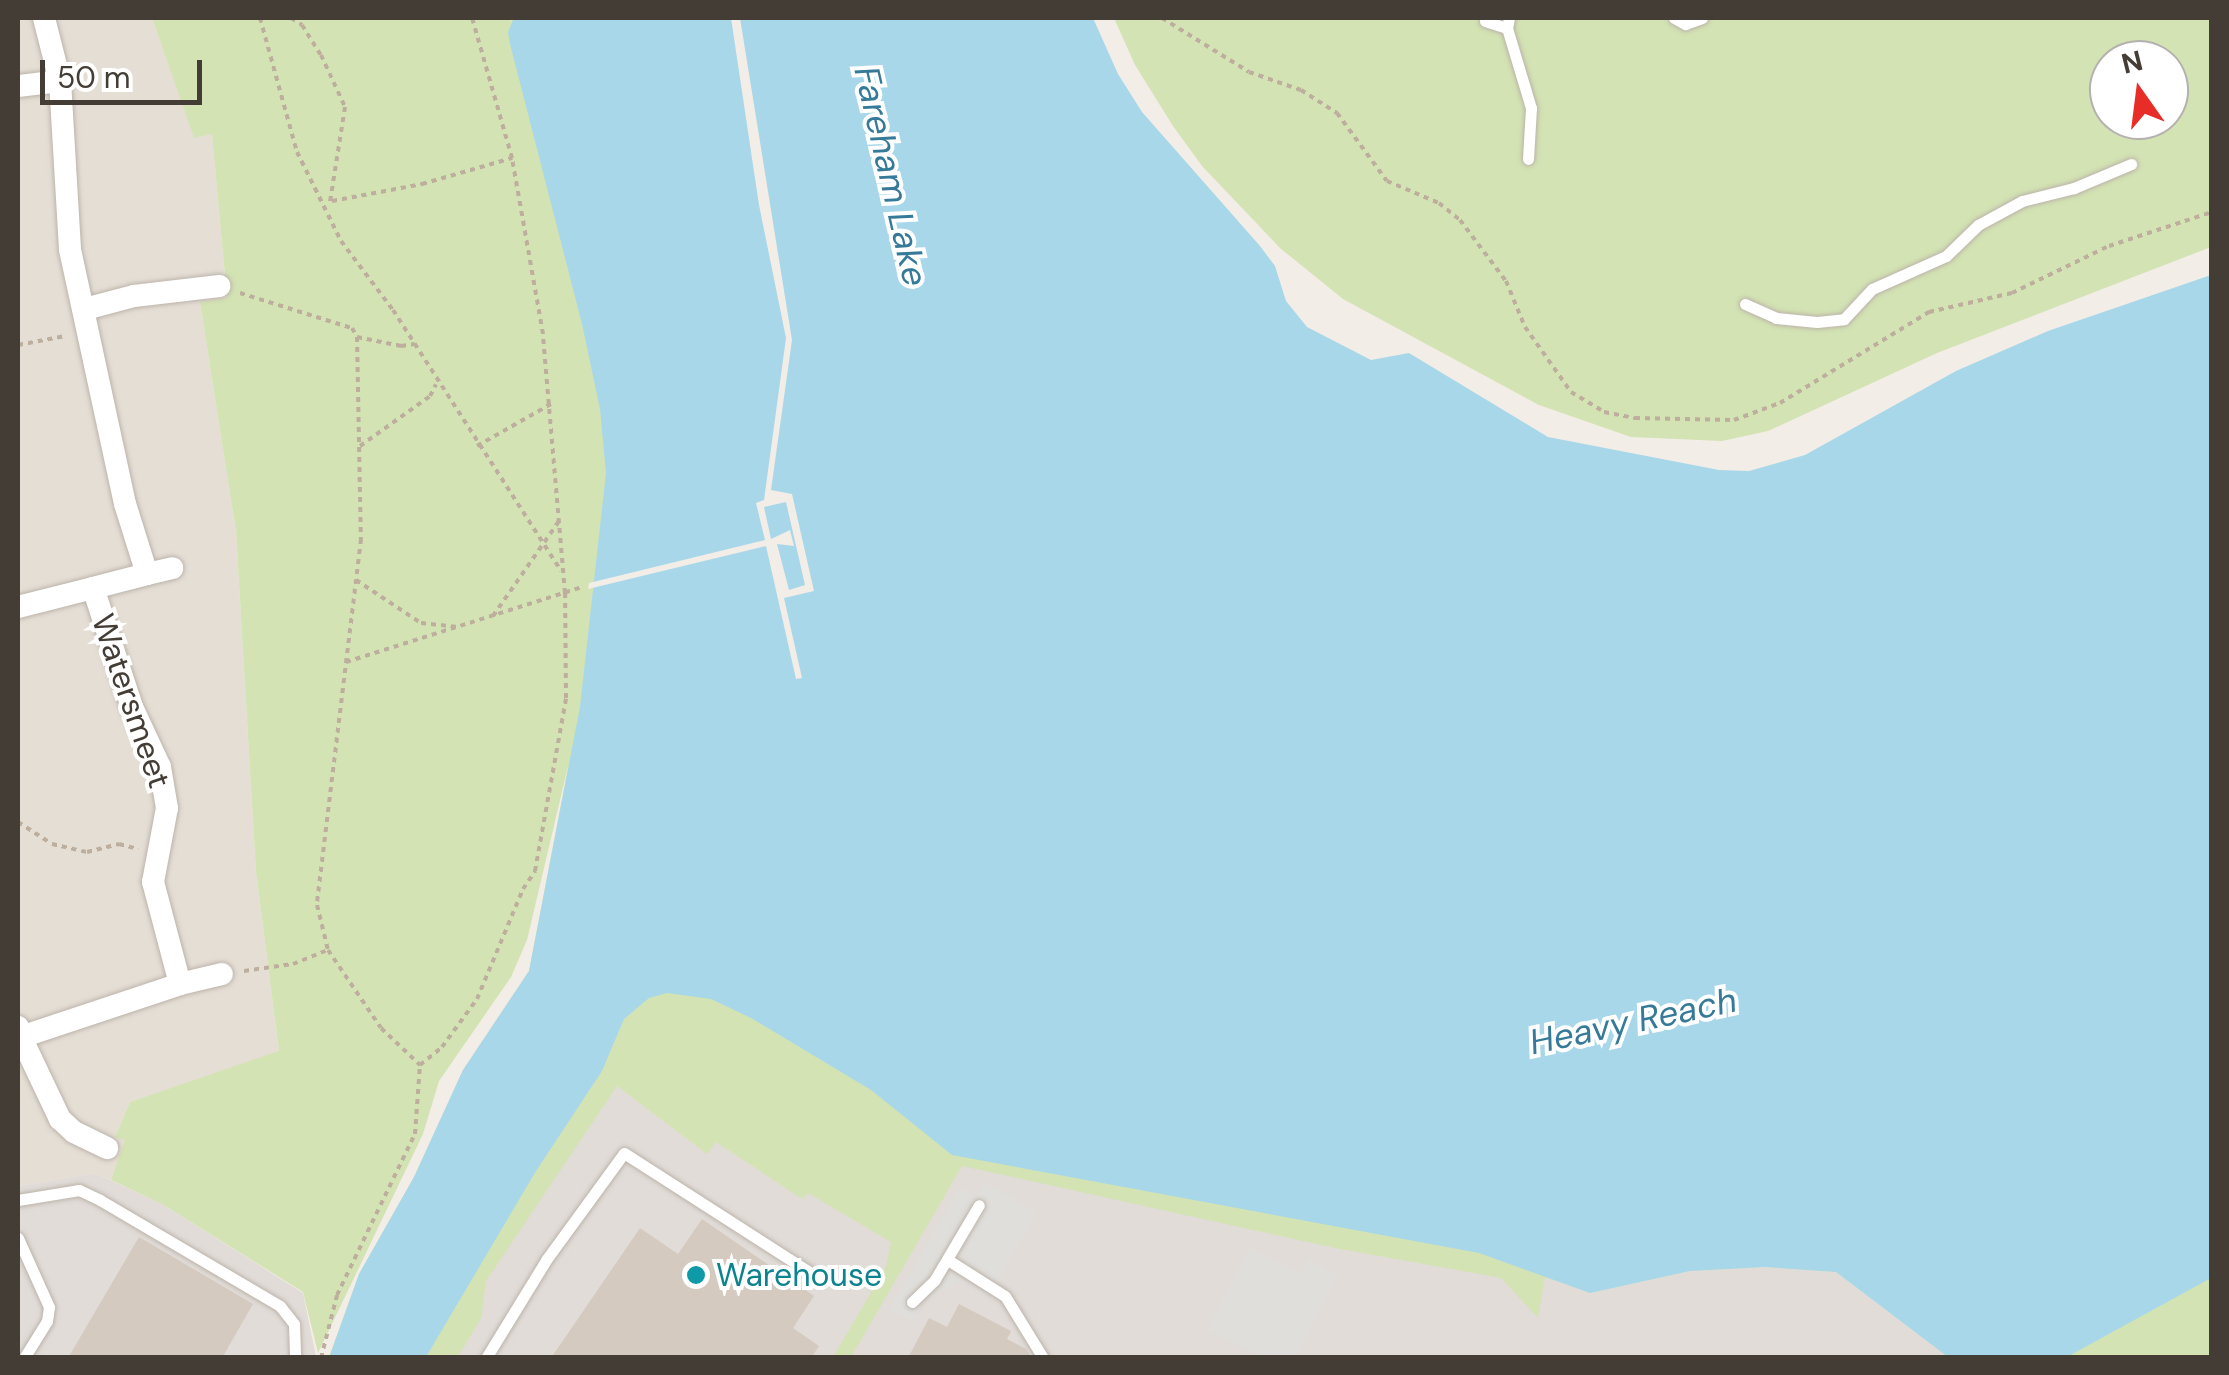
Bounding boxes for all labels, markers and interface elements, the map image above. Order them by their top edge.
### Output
scale bar [45,40,208,102]
north arrow [2089,40,2189,140]
text: N [2118,42,2146,83]
text: 50 m [57,58,131,97]
water label: Fareham Lake [845,62,937,290]
street label: Watersmeet [83,609,179,793]
water label: Heavy Reach [1526,979,1740,1063]
place label: Warehouse [716,1256,882,1294]
marker: Warehouse [685,1264,707,1286]

